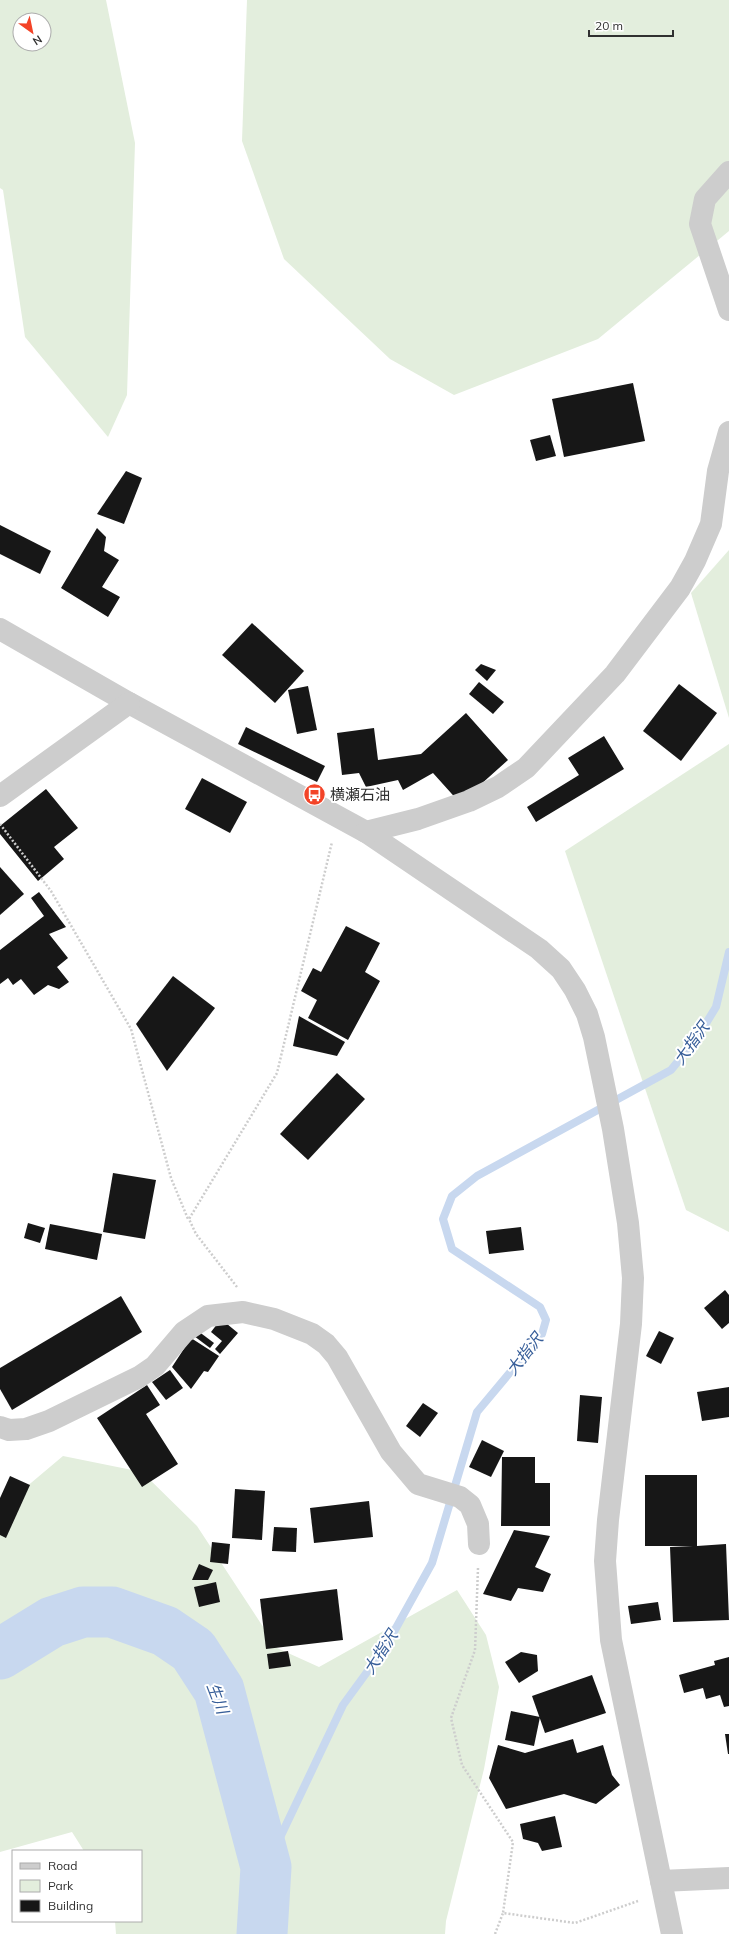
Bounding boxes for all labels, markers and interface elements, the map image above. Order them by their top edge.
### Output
north arrow [12,12,52,52]
scale bar [589,12,673,38]
text: 20 m [595,18,623,33]
text: N [30,32,45,49]
bus stop icon: 横瀬石油 [302,781,328,807]
place label: 横瀬石油 [330,785,390,804]
water label: 大指沢 [669,1016,714,1068]
water label: 大指沢 [501,1327,548,1379]
water label: 大指沢 [359,1625,403,1678]
water label: 生川 [203,1679,234,1718]
legend [12,1850,142,1922]
text: Road [48,1858,77,1873]
text: Park [48,1878,74,1893]
text: Building [48,1898,93,1913]

